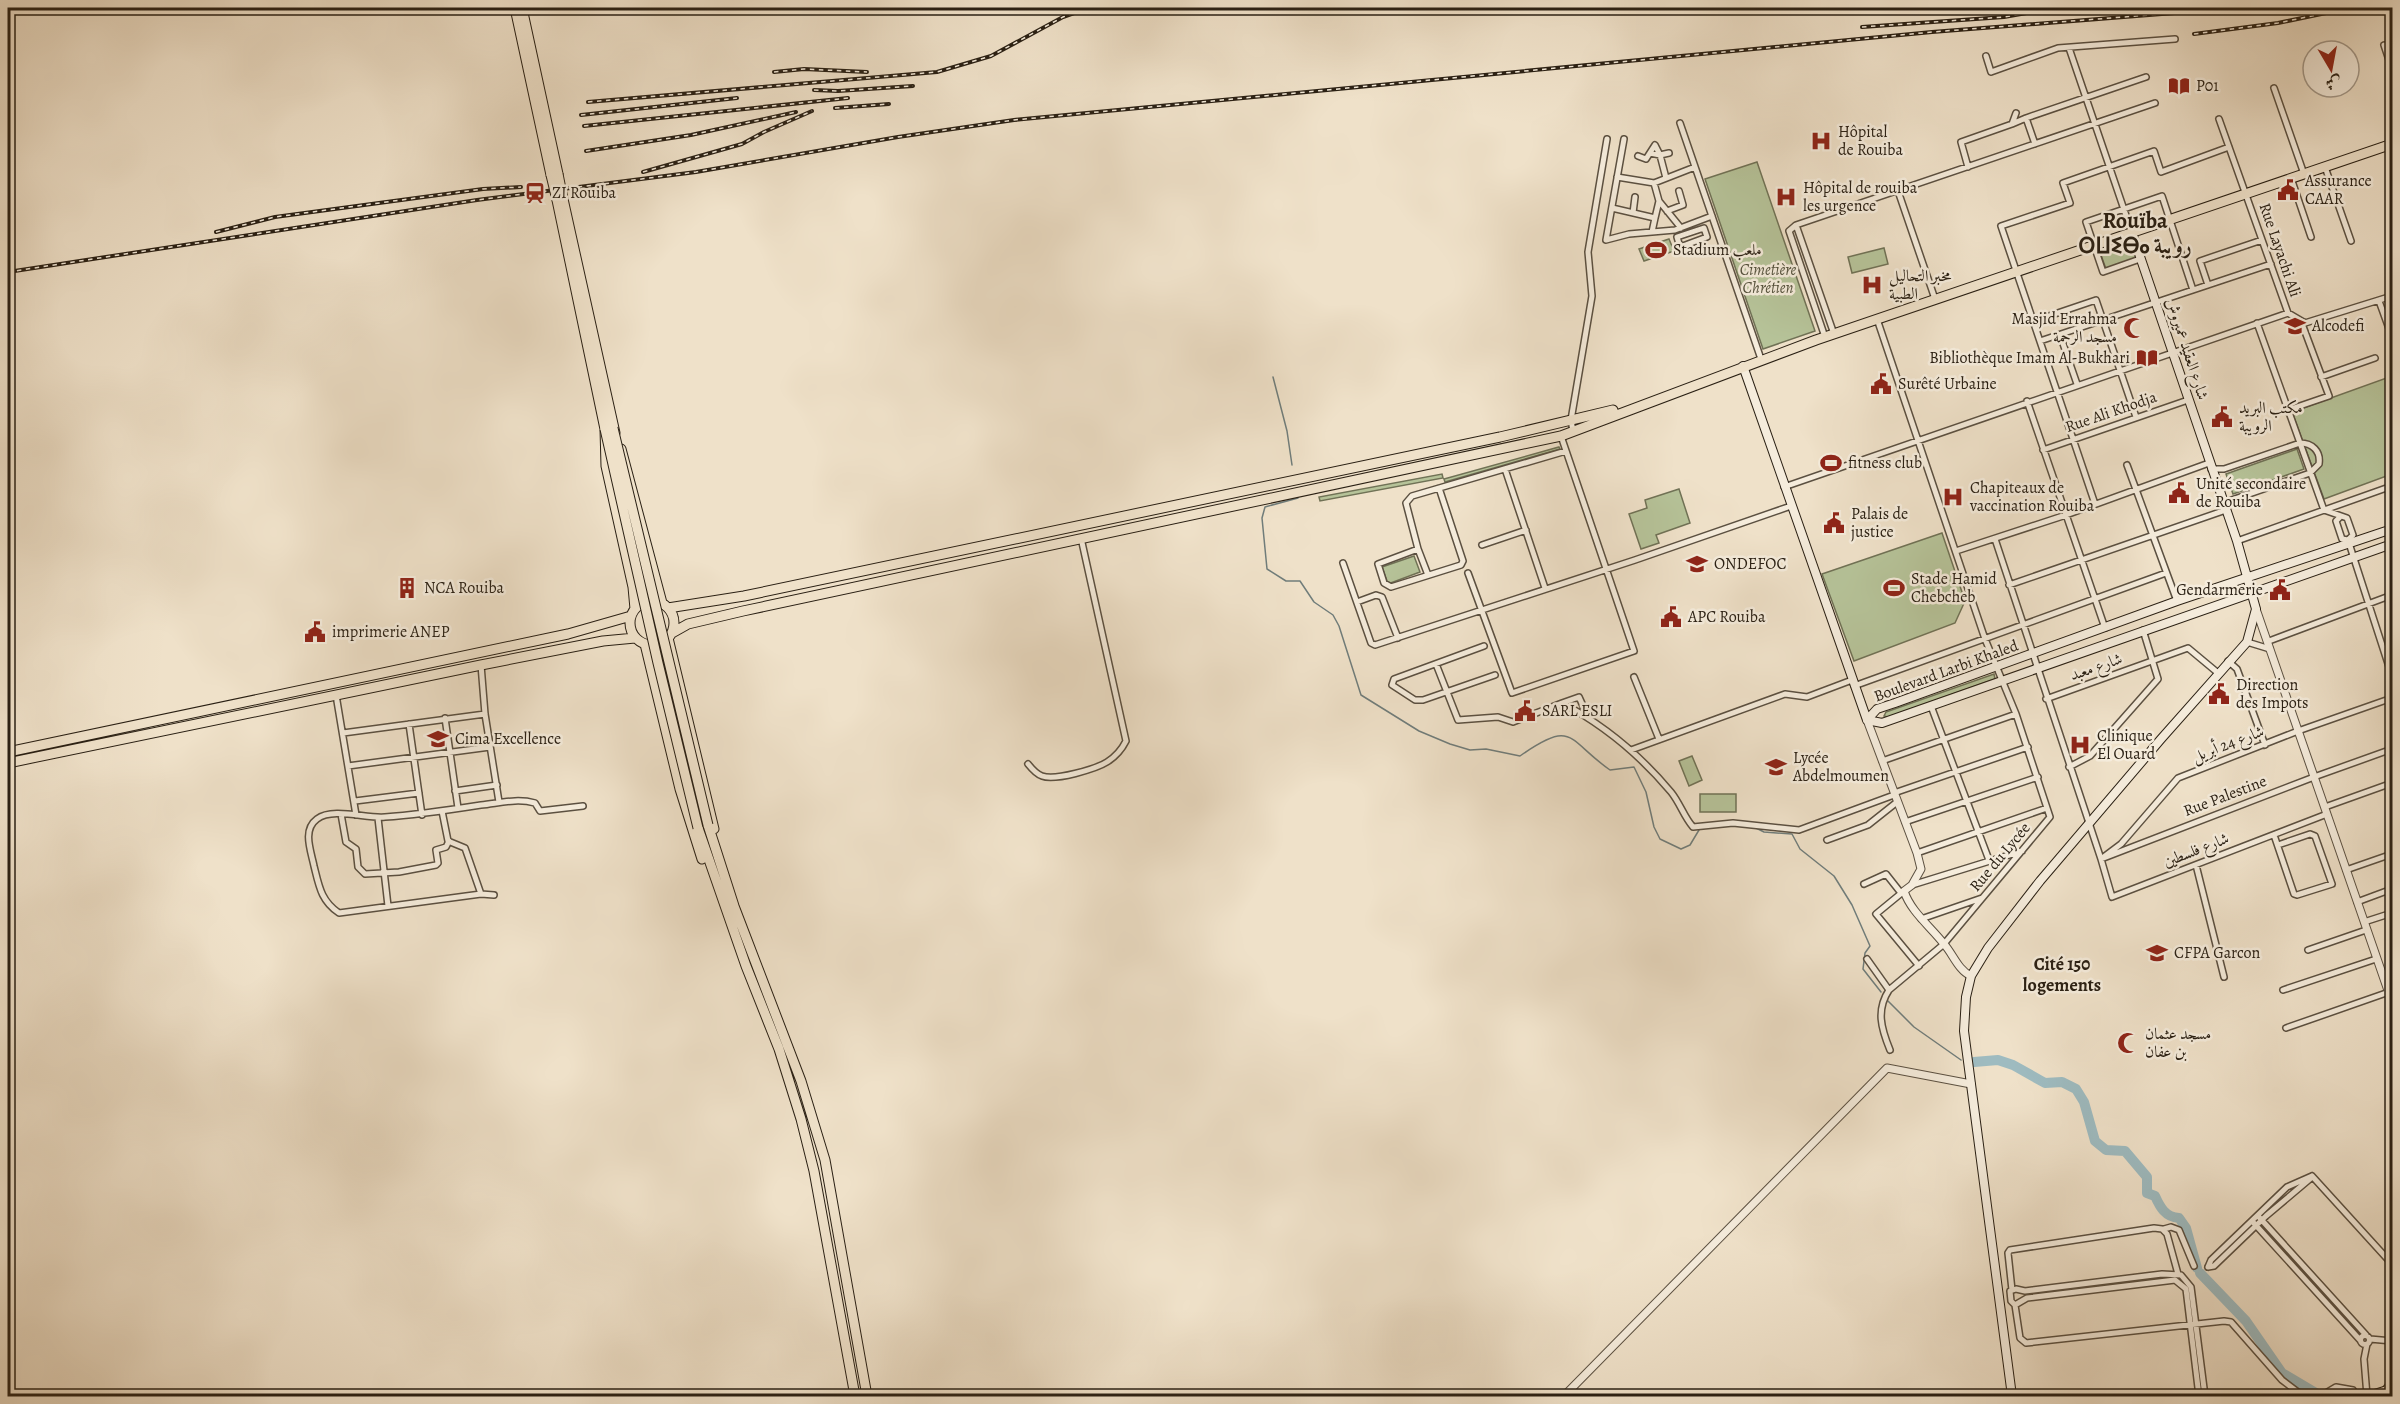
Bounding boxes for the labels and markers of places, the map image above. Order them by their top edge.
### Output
library icon: P01 [2167,74,2191,98]
place label: P01 [2196,75,2219,97]
place label: Hôpital de Rouiba [1838,121,1903,161]
hospital icon: Hôpital de Rouiba [1809,129,1833,153]
place label: Assurance CAAR [2304,170,2372,210]
place label: Hôpital de rouiba les urgence [1803,177,1918,217]
public building icon: Assurance CAAR [2276,178,2300,202]
station icon: ZI Rouiba [523,181,547,205]
place label: ZI Rouiba [552,182,617,204]
hospital icon: Hôpital de rouiba les urgence [1774,185,1798,209]
sports icon: Stadium ملعب [1644,238,1668,262]
place label: Stadium ملعب [1673,239,1762,261]
place label: مخبر التحاليل الطبية [1889,265,1952,305]
hospital icon: مخبر التحاليل الطبية [1860,273,1884,297]
place label: Masjid Errahma مسجد الرحمة [2012,308,2118,348]
school or university icon: Alcodefi [2283,314,2307,338]
place label: Alcodefi [2311,315,2365,337]
mosque icon: Masjid Errahma مسجد الرحمة [2122,316,2146,340]
library icon: Bibliothèque Imam Al-Bukhari [2135,346,2159,370]
place label: Bibliothèque Imam Al-Bukhari [1929,347,2130,369]
public building icon: Surêté Urbaine [1869,372,1893,396]
place label: Surêté Urbaine [1898,373,1997,395]
place label: مكتب البريد الرويبة [2239,397,2303,437]
public building icon: مكتب البريد الرويبة [2210,405,2234,429]
sports icon: fitness club [1819,451,1843,475]
place label: fitness club [1848,452,1922,474]
place label: Unité secondaire de Rouiba [2196,473,2306,513]
place label: Chapiteaux de vaccination Rouiba [1969,477,2095,517]
public building icon: Unité secondaire de Rouiba [2167,481,2191,505]
hospital icon: Chapiteaux de vaccination Rouiba [1941,485,1965,509]
place label: Palais de justice [1851,503,1908,543]
public building icon: Palais de justice [1822,511,1846,535]
school or university icon: ONDEFOC [1685,552,1709,576]
place label: ONDEFOC [1714,553,1786,575]
place label: Stade Hamid Chebcheb [1911,568,1997,608]
building icon: NCA Rouiba [395,576,419,600]
sports icon: Stade Hamid Chebcheb [1882,576,1906,600]
place label: NCA Rouiba [424,577,505,599]
public building icon: Gendarmerie [2268,578,2292,602]
place label: Gendarmerie [2176,579,2263,601]
public building icon: APC Rouiba [1659,605,1683,629]
place label: APC Rouiba [1687,606,1766,628]
public building icon: imprimerie ANEP [303,620,327,644]
place label: imprimerie ANEP [332,621,450,643]
place label: Direction des Impots [2236,674,2308,714]
public building icon: Direction des Impots [2207,682,2231,706]
public building icon: SARL ESLI [1513,699,1537,723]
place label: SARL ESLI [1542,700,1612,722]
place label: Clinique El Ouard [2097,725,2156,765]
school or university icon: Cima Excellence [426,727,450,751]
place label: Cima Excellence [455,728,561,750]
hospital icon: Clinique El Ouard [2068,733,2092,757]
place label: Lycée Abdelmoumen [1792,747,1889,787]
school or university icon: Lycée Abdelmoumen [1764,755,1788,779]
school or university icon: CFPA Garcon [2145,941,2169,965]
place label: CFPA Garcon [2174,942,2261,964]
place label: مسجد عثمان بن عفان [2145,1023,2211,1063]
mosque icon: مسجد عثمان بن عفان [2116,1031,2140,1055]

